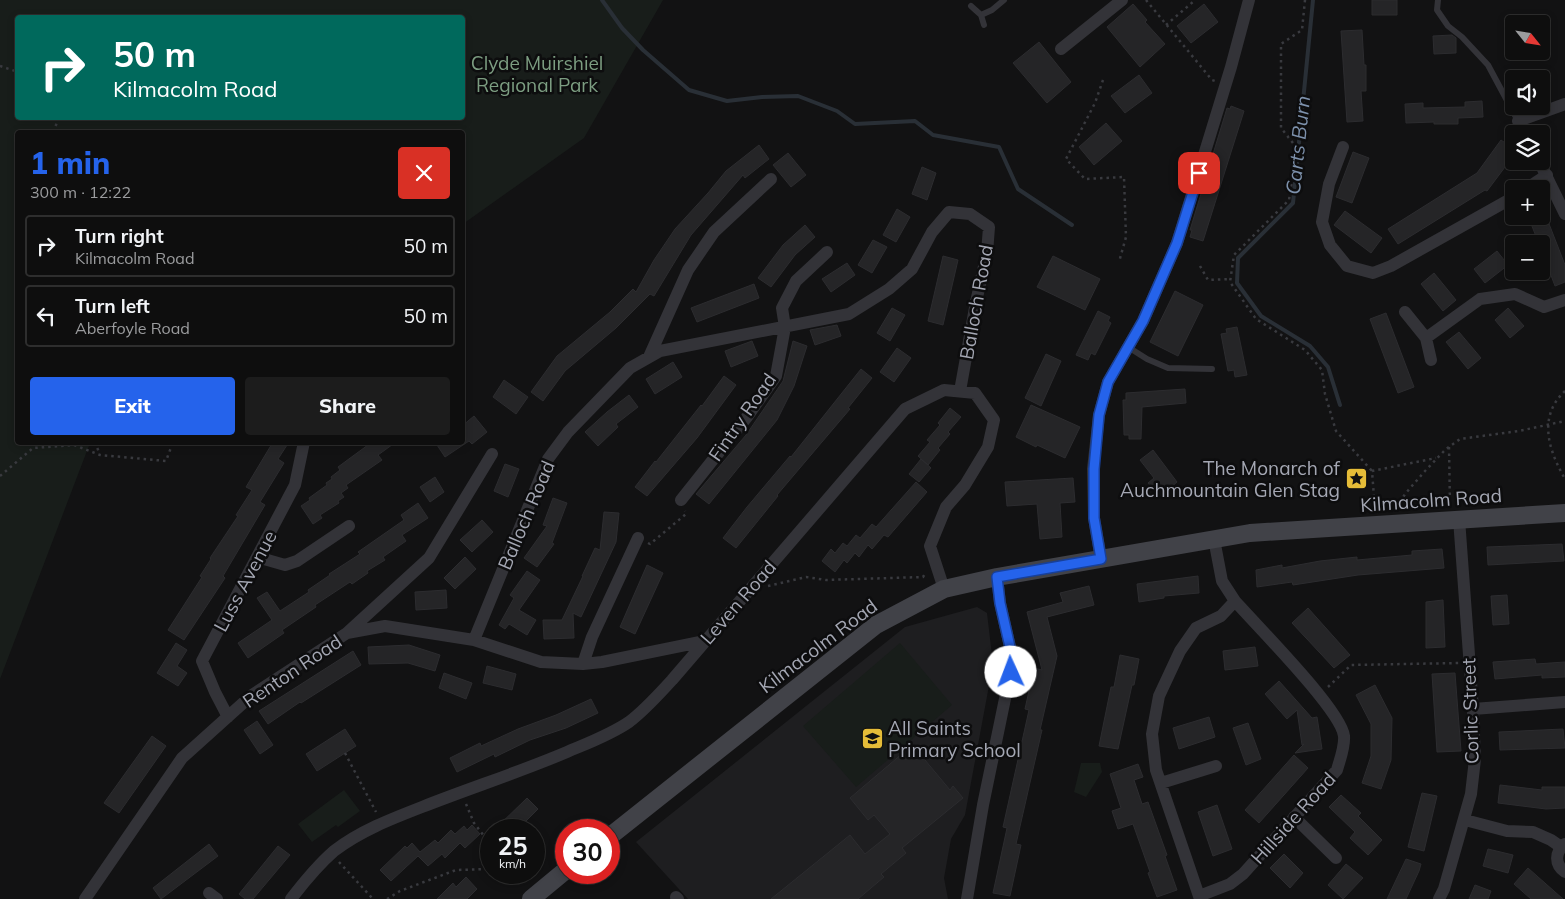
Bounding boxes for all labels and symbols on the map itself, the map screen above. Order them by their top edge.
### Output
north arrow [1505,15,1550,60]
park label: Clyde Muirshiel Regional Park [471,51,603,97]
water label: Carts Burn [1280,94,1315,196]
pin [1178,152,1220,194]
street label: Balloch Road [954,243,998,361]
street label: Fintry Road [703,368,781,466]
place label: The Monarch of Auchmountain Glen Stag [1120,456,1341,502]
street label: Balloch Road [492,457,560,573]
place icon: The Monarch of Auchmountain Glen Stag [1344,467,1368,491]
street label: Kilmacolm Road [1359,483,1503,517]
street label: Luss Avenue [208,526,282,636]
street label: Leven Road [695,555,781,649]
street label: Kilmacolm Road [754,594,882,698]
street label: Renton Road [238,629,346,713]
position arrow [984,645,1036,697]
street label: Corlic Street [1456,657,1484,764]
place label: All Saints Primary School [888,716,1021,762]
school or university icon: All Saints Primary School [860,727,884,751]
street label: Hillside Road [1245,767,1341,869]
speed limit sign: 30 [555,819,620,884]

